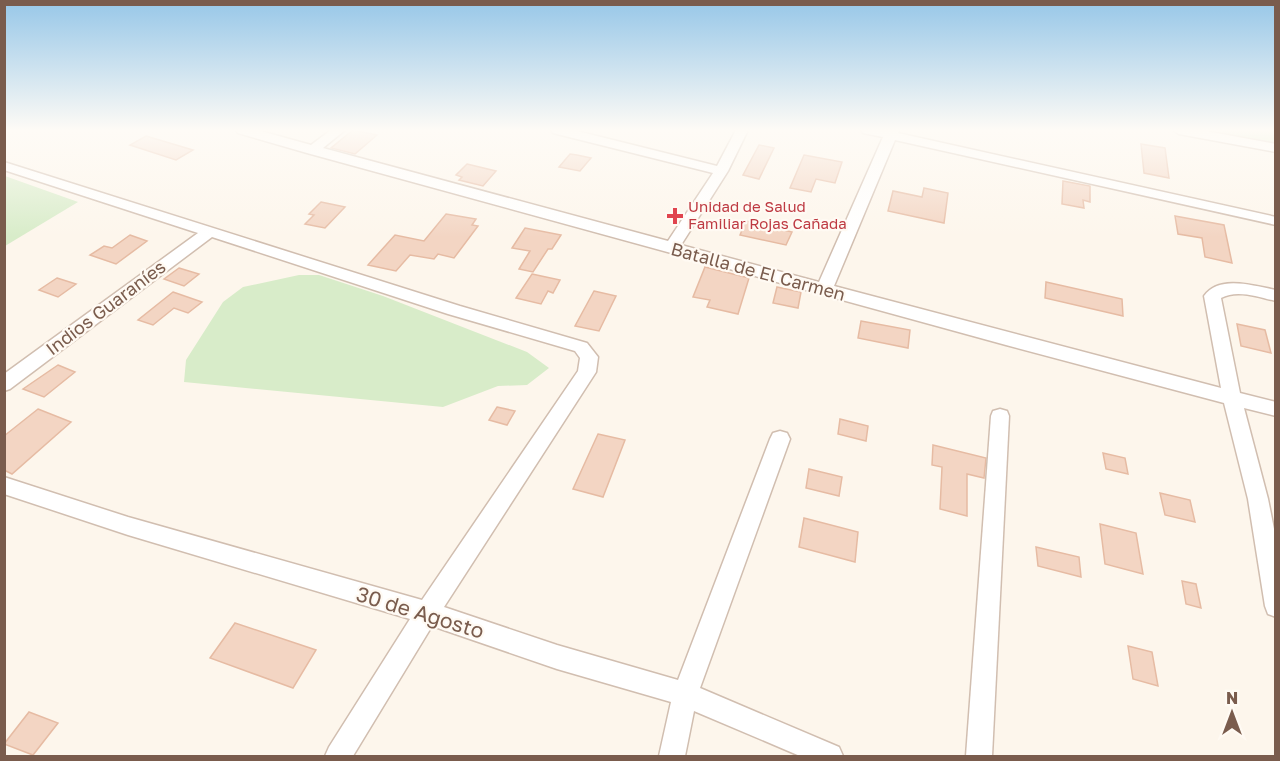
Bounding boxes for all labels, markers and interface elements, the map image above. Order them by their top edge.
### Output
place label: Unidad de Salud Familiar Rojas Cañada [688,197,847,232]
marker: Unidad de Salud Familiar Rojas Cañada [666,207,684,225]
street label: Batalla de El Carmen [669,237,848,305]
street label: Indios Guaraníes [41,255,170,359]
street label: 30 de Agosto [353,580,487,644]
north arrow [1202,683,1262,743]
text: N [1226,688,1238,708]

